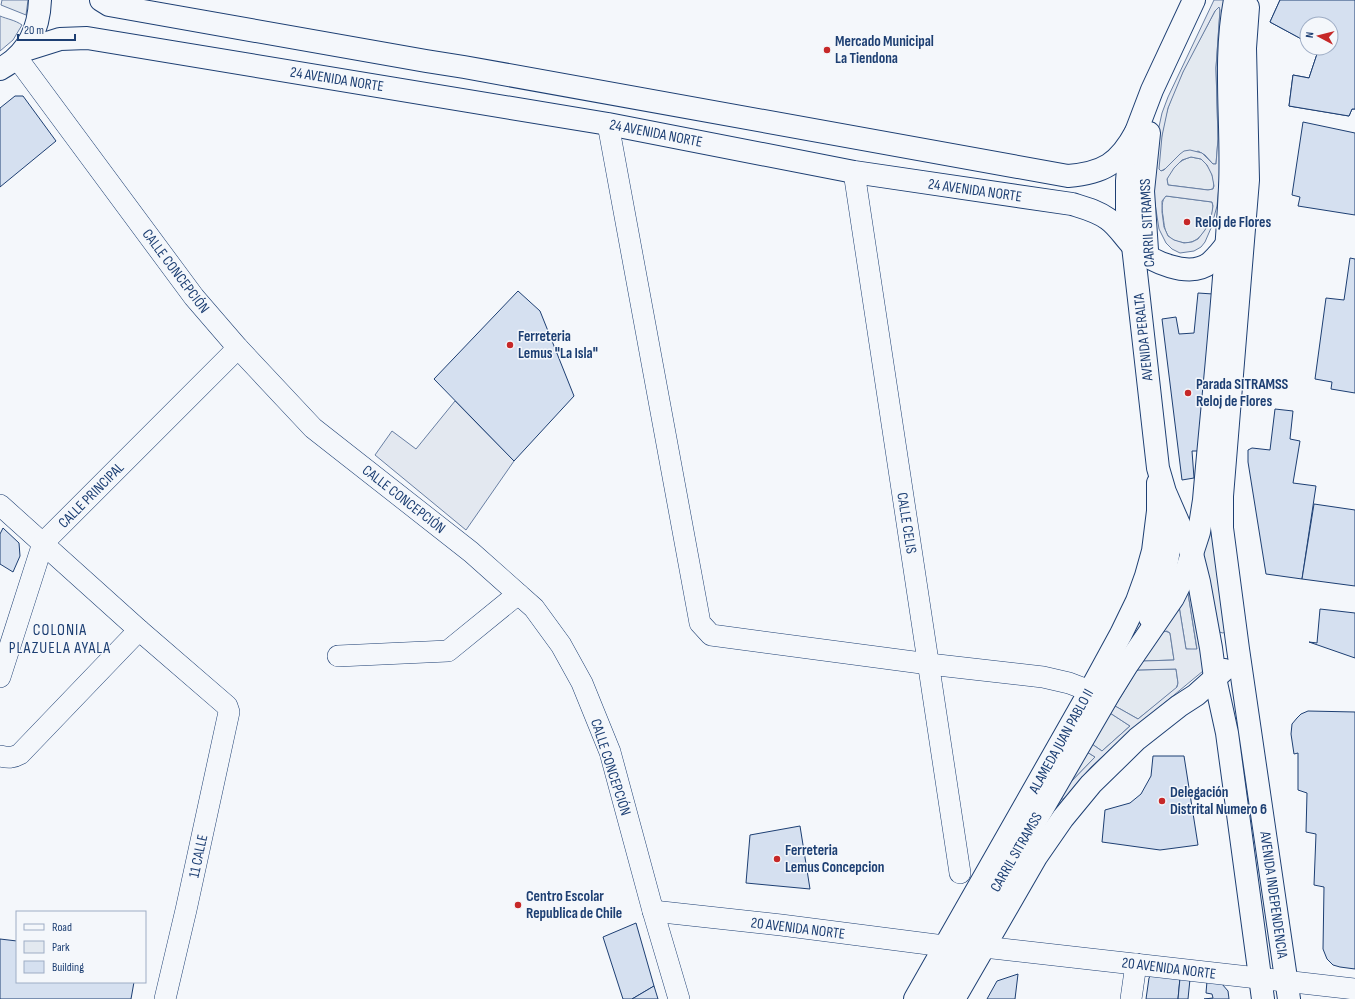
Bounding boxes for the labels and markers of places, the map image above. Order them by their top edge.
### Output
place label: Mercado Municipal La Tiendona [835,32,934,68]
marker: Mercado Municipal La Tiendona [822,45,832,55]
place label: Reloj de Flores [1195,213,1271,232]
marker: Reloj de Flores [1182,217,1192,227]
place label: Ferreteria Lemus "La Isla" [518,327,598,363]
marker: Ferreteria Lemus "La Isla" [505,340,515,350]
place label: Parada SITRAMSS Reloj de Flores [1196,375,1289,411]
marker: Parada SITRAMSS Reloj de Flores [1183,388,1193,398]
place label: Delegación Distrital Numero 6 [1170,783,1267,819]
marker: Delegación Distrital Numero 6 [1157,796,1167,806]
place label: Ferreteria Lemus Concepcion [785,841,884,877]
marker: Ferreteria Lemus Concepcion [772,854,782,864]
place label: Centro Escolar Republica de Chile [526,887,622,923]
marker: Centro Escolar Republica de Chile [513,900,523,910]

